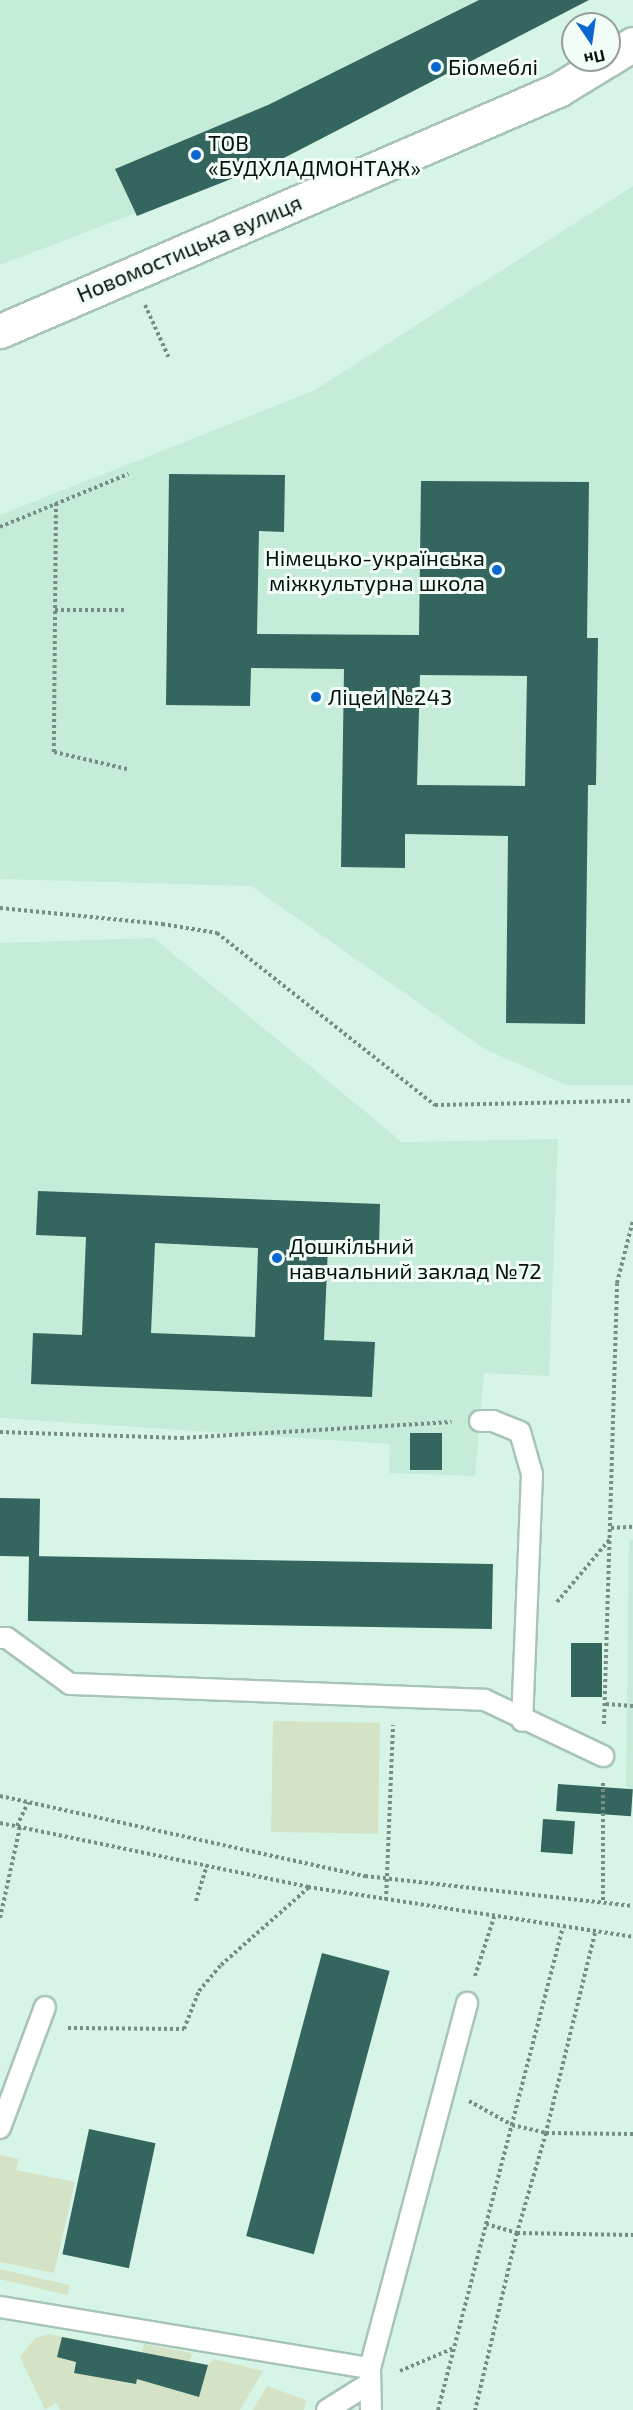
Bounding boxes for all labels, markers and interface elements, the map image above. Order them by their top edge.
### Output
north arrow [561,12,621,72]
text: Пн [582,46,607,70]
place label: Біомеблі [448,54,538,80]
marker: Біомеблі [429,60,443,74]
place label: ТОВ «БУДХЛАДМОНТАЖ» [208,129,421,180]
marker: ТОВ «БУДХЛАДМОНТАЖ» [189,148,203,162]
street label: Новомостицька вулиця [72,189,306,307]
place label: Німецько-українська міжкультурна школа [265,544,485,596]
marker: Німецько-українська міжкультурна школа [490,563,504,577]
place label: Ліцей №243 [328,684,452,710]
marker: Ліцей №243 [309,690,323,704]
place label: Дошкільний навчальний заклад №72 [289,1232,542,1284]
marker: Дошкільний навчальний заклад №72 [270,1251,284,1265]

